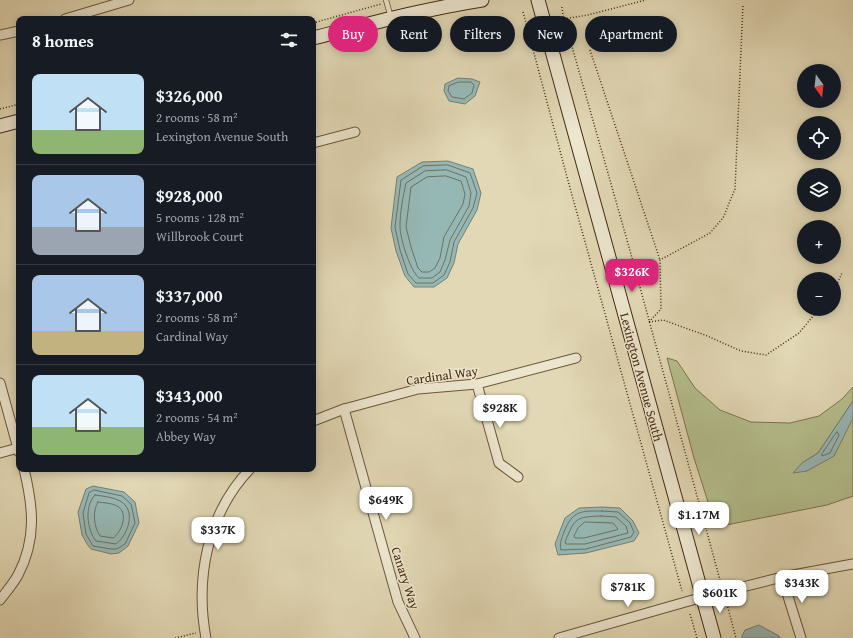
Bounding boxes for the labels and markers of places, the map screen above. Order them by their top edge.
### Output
pin: $326K [604,259,660,293]
pin: $928K [472,395,528,429]
pin: $649K [358,487,414,521]
pin: $1.17M [666,502,732,536]
pin: $337K [190,517,246,551]
pin: $343K [774,570,830,604]
pin: $781K [600,574,656,608]
pin: $601K [692,580,748,614]

